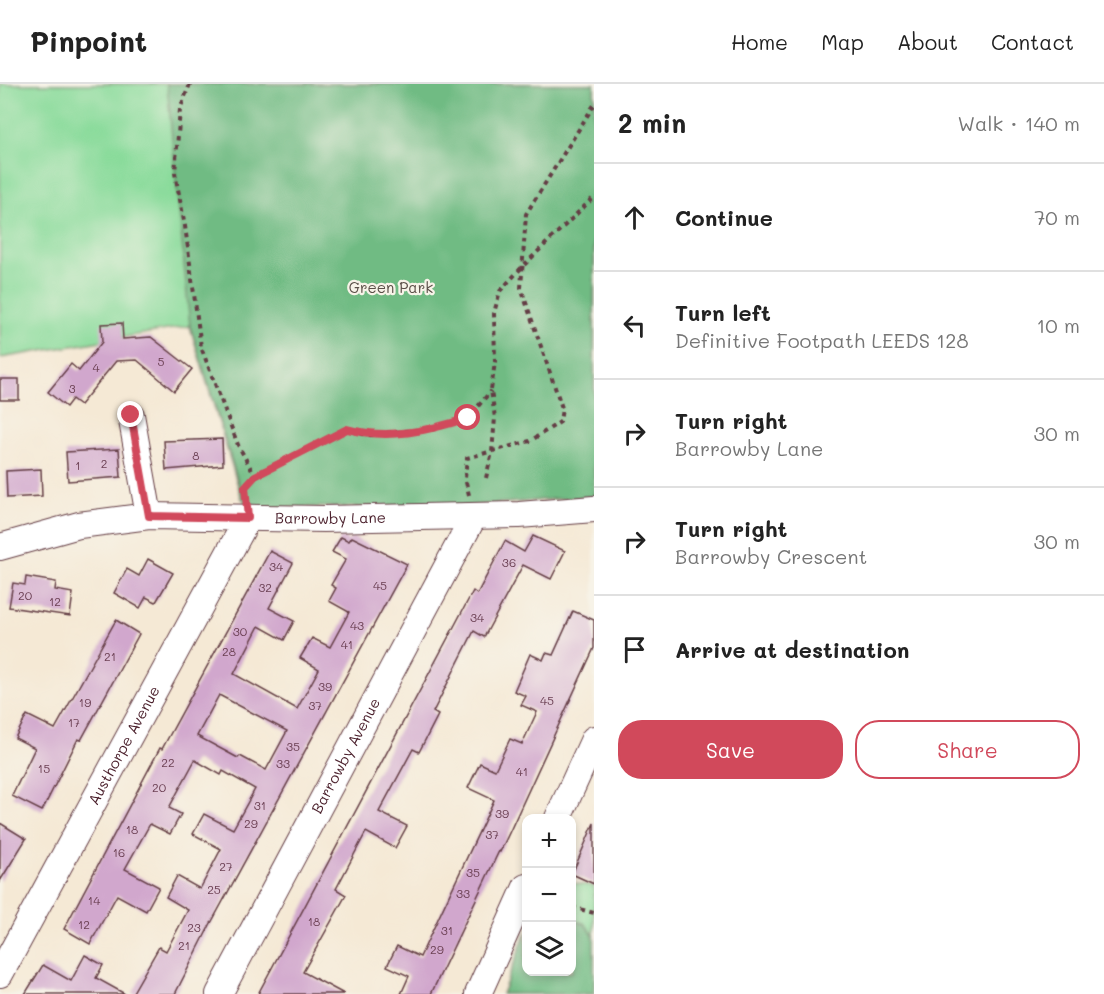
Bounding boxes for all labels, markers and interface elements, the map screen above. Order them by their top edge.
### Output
text: Pinpoint [30,23,147,59]
text: Home [731,28,788,55]
text: Map [821,28,864,55]
text: About [897,28,958,55]
text: Contact [991,28,1074,55]
text: 2 min [618,106,686,140]
text: Walk · 140 m [957,110,1080,136]
icon: ahead [618,201,651,234]
text: Continue [675,203,773,232]
text: 70 m [1034,204,1080,230]
park label: Green Park [349,277,433,297]
text: Turn left [675,298,771,327]
icon: left [618,309,651,342]
text: 10 m [1036,312,1080,338]
text: Definitive Footpath LEEDS 128 [675,327,969,353]
house number: 5 [158,353,165,369]
house number: 4 [92,359,100,375]
house number: 3 [68,380,76,396]
route end [117,401,143,427]
route start [454,404,480,430]
text: Turn right [675,406,787,435]
icon: right [618,417,651,450]
text: 30 m [1034,420,1080,446]
text: Barrowby Lane [675,435,823,461]
house number: 8 [192,447,200,463]
house number: 2 [101,455,107,471]
house number: 1 [75,457,81,473]
street label: Barrowby Lane [275,507,386,528]
text: Turn right [675,514,787,543]
icon: right [618,525,651,558]
text: 30 m [1034,528,1080,554]
text: Barrowby Crescent [675,543,867,569]
house number: 36 [502,554,516,570]
house number: 34 [269,558,283,574]
house number: 45 [373,577,387,593]
house number: 32 [258,579,272,595]
house number: 20 [18,587,33,603]
house number: 12 [49,593,61,609]
house number: 34 [470,609,484,625]
house number: 43 [350,617,364,633]
house number: 30 [233,623,248,639]
icon: arrive [618,633,651,666]
text: Arrive at destination [675,635,910,664]
house number: 41 [341,636,353,652]
house number: 28 [222,643,236,659]
house number: 21 [104,648,116,664]
house number: 39 [318,678,332,694]
street label: Austhorpe Avenue [83,682,164,808]
house number: 45 [540,692,554,708]
house number: 19 [79,694,91,710]
street label: Barrowby Avenue [306,694,384,817]
house number: 37 [308,697,322,713]
house number: 17 [68,714,80,730]
button: Save [618,720,843,779]
button: Share [855,720,1080,779]
house number: 35 [286,738,300,754]
house number: 22 [161,754,175,770]
house number: 33 [276,755,290,771]
house number: 15 [38,760,50,776]
house number: 41 [516,763,528,779]
house number: 20 [152,779,167,795]
house number: 31 [254,797,266,813]
house number: 39 [495,805,509,821]
map controls [522,814,576,976]
button: + [522,814,576,868]
house number: 29 [244,815,258,831]
house number: 18 [126,821,138,837]
house number: 37 [485,826,499,842]
house number: 16 [113,844,125,860]
house number: 27 [219,858,233,874]
house number: 35 [466,864,480,880]
button: − [522,868,576,922]
house number: 25 [207,881,221,897]
house number: 33 [456,885,470,901]
house number: 14 [88,892,100,908]
house number: 18 [308,913,320,929]
house number: 12 [78,916,90,932]
house number: 23 [187,919,201,935]
house number: 31 [441,922,453,938]
button: layers [522,922,576,976]
house number: 21 [178,937,190,953]
house number: 29 [430,941,444,957]

